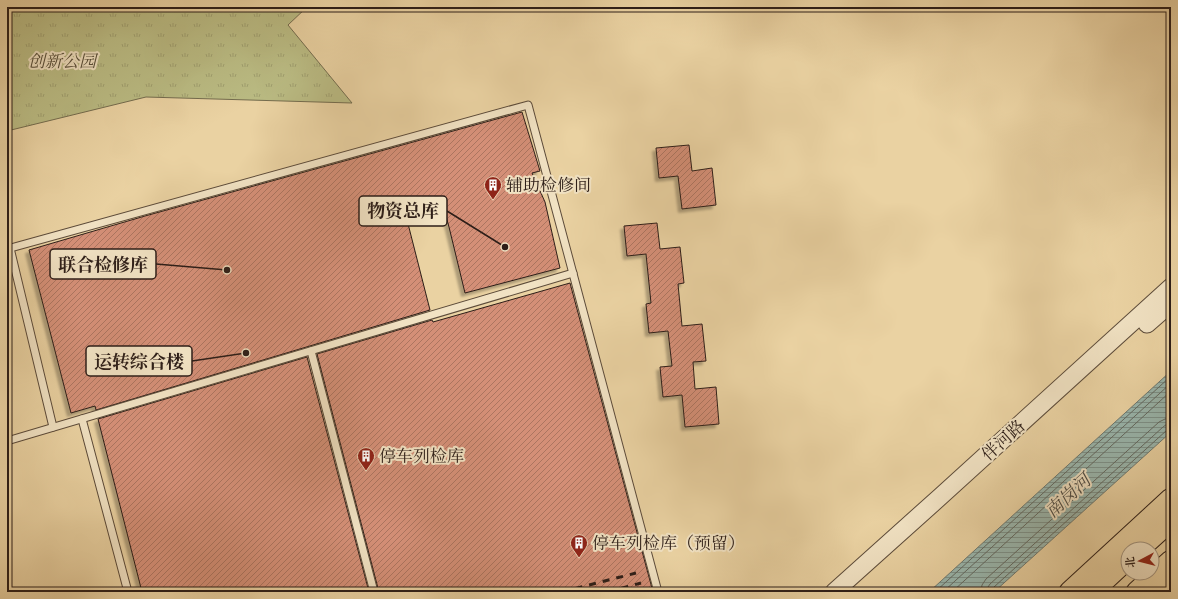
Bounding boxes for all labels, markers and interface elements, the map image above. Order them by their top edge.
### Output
park label: 创新公园 [28,51,99,75]
building icon: 辅助检修间 [483,175,503,200]
place label: 辅助检修间 [506,175,591,199]
callout: 物资总库 [359,196,447,226]
text: 物资总库 [367,200,439,226]
callout: 联合检修库 [50,249,156,279]
text: 联合检修库 [58,254,148,280]
callout: 运转综合楼 [86,346,192,376]
text: 运转综合楼 [94,351,184,377]
street label: 伴河路 [977,416,1031,467]
building icon: 停车列检库 [356,446,376,471]
place label: 停车列检库 [379,446,464,470]
water label: 南岗河 [1041,467,1100,525]
building icon: 停车列检库（预留） [569,533,589,558]
place label: 停车列检库（预留） [592,533,745,557]
north arrow [1120,541,1160,581]
text: 北 [1122,556,1140,569]

